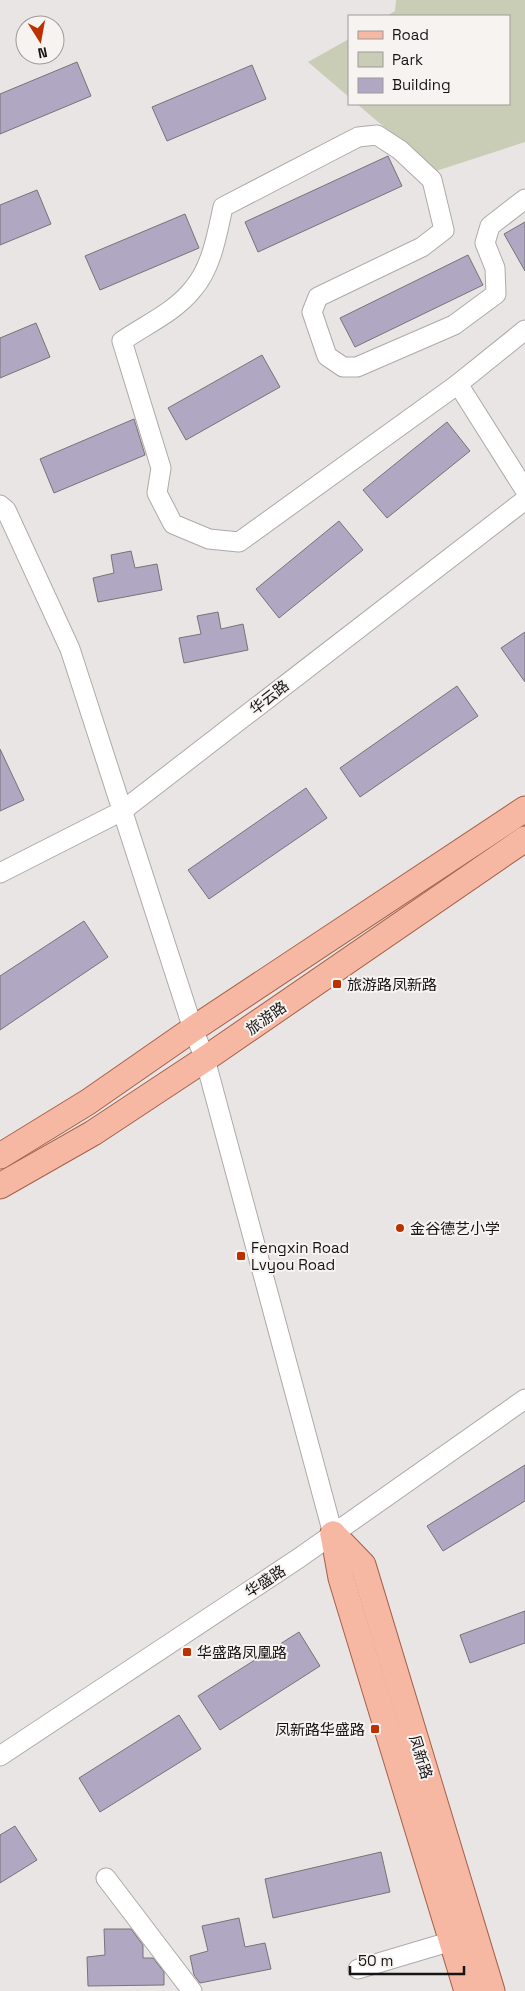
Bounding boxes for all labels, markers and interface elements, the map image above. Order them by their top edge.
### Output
north arrow [15,15,65,65]
legend [348,15,510,105]
text: Road [392,25,429,44]
text: N [36,43,49,62]
text: Park [392,50,423,69]
text: Building [392,75,451,94]
street label: 华云路 [245,676,293,718]
place label: 旅游路凤新路 [347,975,437,994]
marker: 旅游路凤新路 [331,978,343,990]
street label: 旅游路 [242,997,290,1039]
place label: 金谷德艺小学 [410,1219,500,1238]
marker: 金谷德艺小学 [394,1222,406,1234]
place label: Fengxin Road Lvyou Road [251,1238,349,1274]
marker: Fengxin Road Lvyou Road [235,1250,247,1262]
street label: 华盛路 [241,1561,289,1601]
place label: 华盛路凤凰路 [197,1643,287,1662]
marker: 华盛路凤凰路 [181,1646,193,1658]
place label: 凤新路华盛路 [275,1720,365,1739]
marker: 凤新路华盛路 [369,1723,381,1735]
street label: 凤新路 [405,1733,437,1781]
scale bar [350,1944,464,1976]
text: 50 m [358,1951,393,1970]

